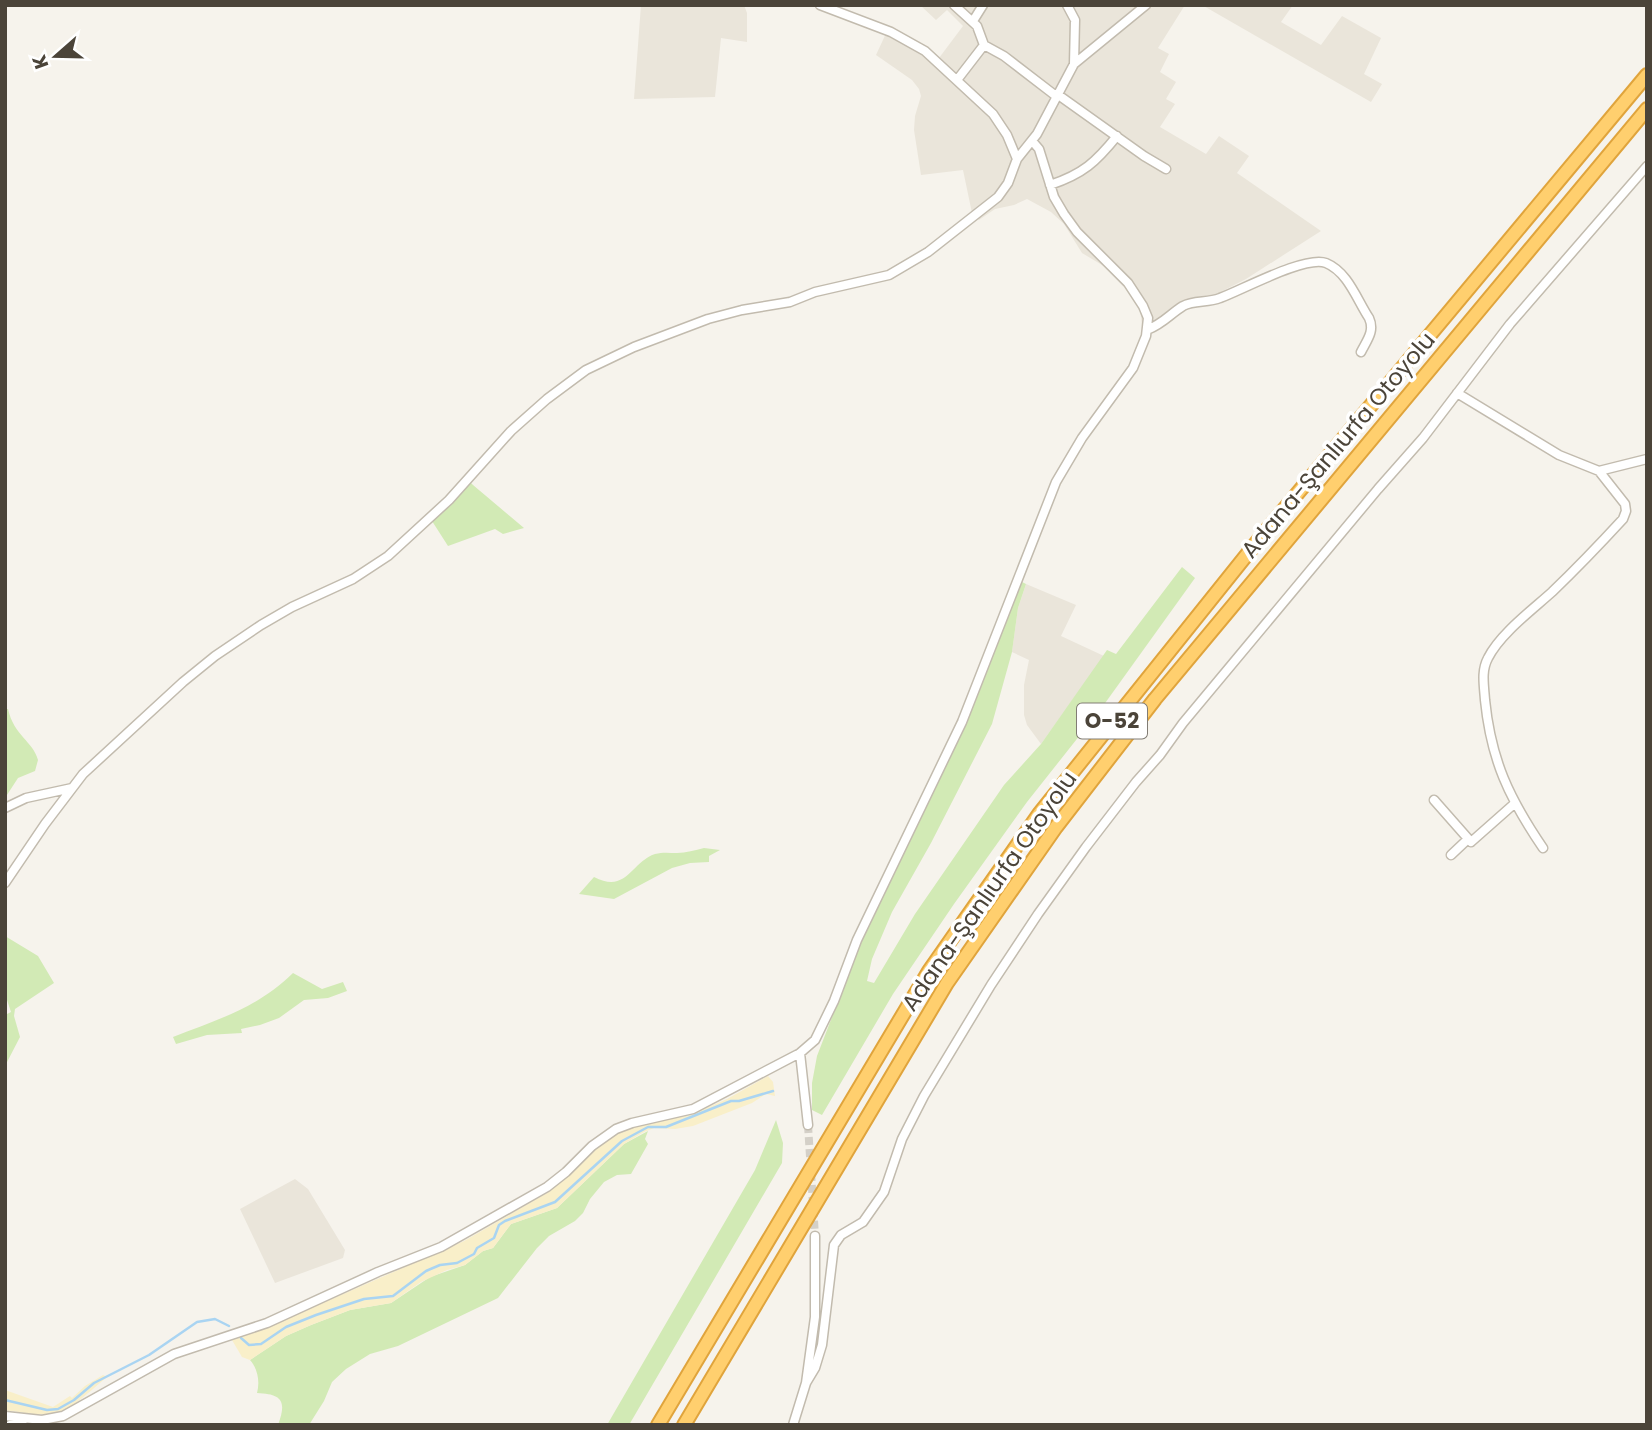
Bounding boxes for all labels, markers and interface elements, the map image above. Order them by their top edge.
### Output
north arrow [21,21,91,91]
text: K [26,51,55,72]
street label: Adana-Şanlıurfa Otoyolu [1234,325,1442,565]
road number: O-52 [1077,704,1147,738]
street label: Adana-Şanlıurfa Otoyolu [894,765,1084,1017]

